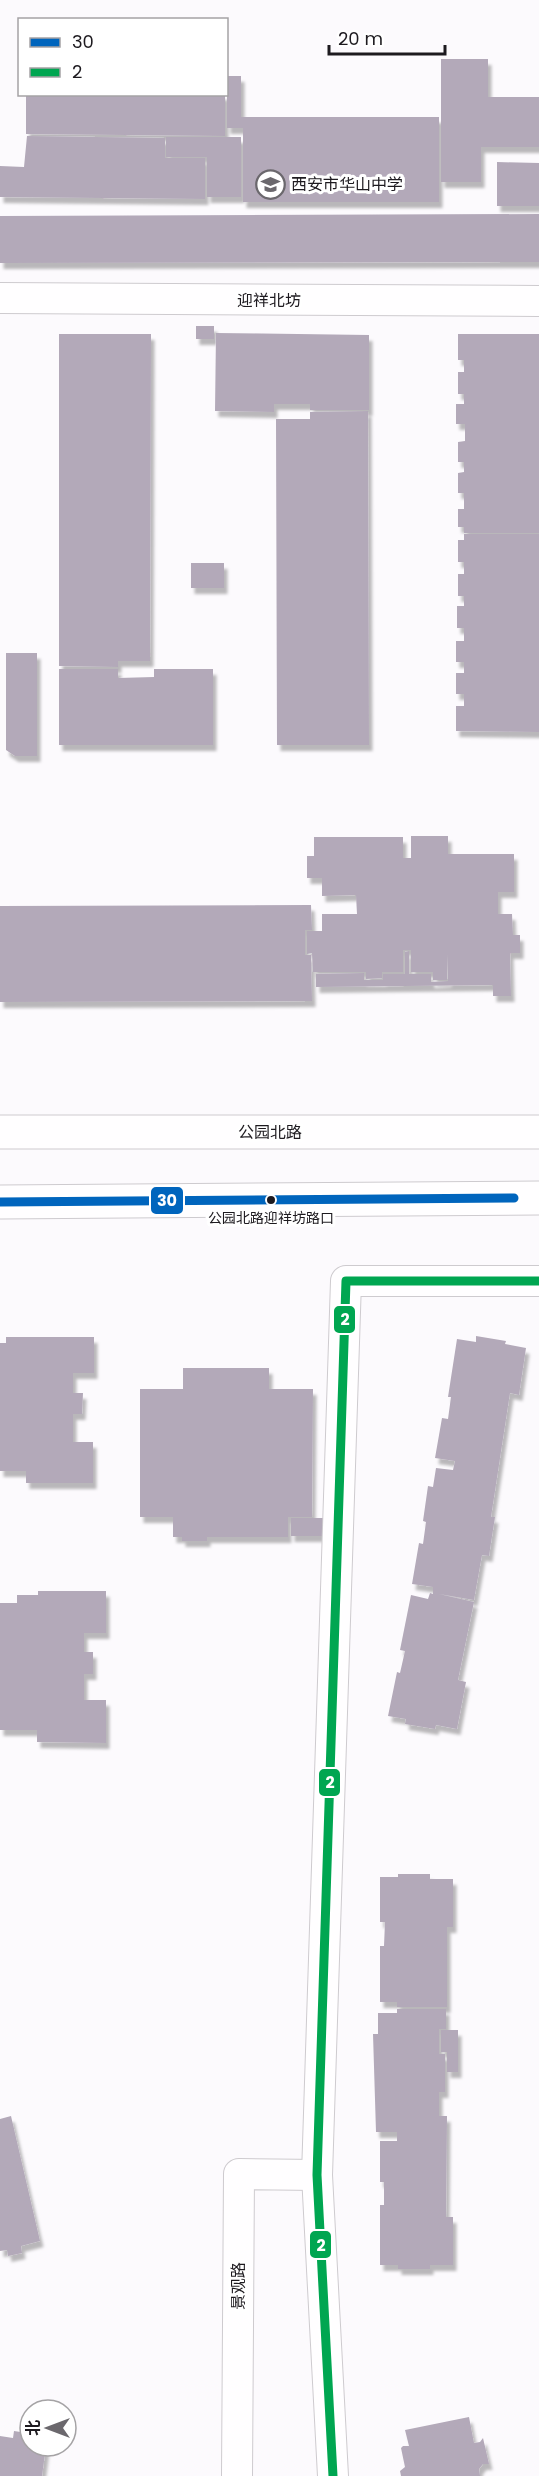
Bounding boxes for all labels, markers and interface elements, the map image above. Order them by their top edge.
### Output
legend [18,18,228,96]
scale bar [329,18,444,56]
text: 20 m [338,26,383,51]
text: 30 [72,29,94,54]
text: 2 [72,59,82,84]
school or university icon: 西安市华山中学 [254,168,286,200]
place label: 西安市华山中学 [291,173,403,196]
street label: 迎祥北坊 [237,289,301,312]
street label: 公园北路 [238,1121,302,1144]
line badge: 30 [150,1186,184,1215]
text: 30 [157,1189,177,1212]
marker: 公园北路迎祥坊路口 [265,1194,277,1206]
place label: 公园北路迎祥坊路口 [208,1208,334,1228]
line badge: 2 [333,1305,356,1334]
text: 2 [340,1308,350,1331]
line badge: 2 [318,1768,341,1797]
text: 2 [325,1771,335,1794]
line badge: 2 [309,2230,332,2259]
text: 2 [316,2234,326,2257]
street label: 景观路 [227,2262,250,2310]
north arrow [18,2398,78,2458]
text: 北 [22,2420,45,2436]

